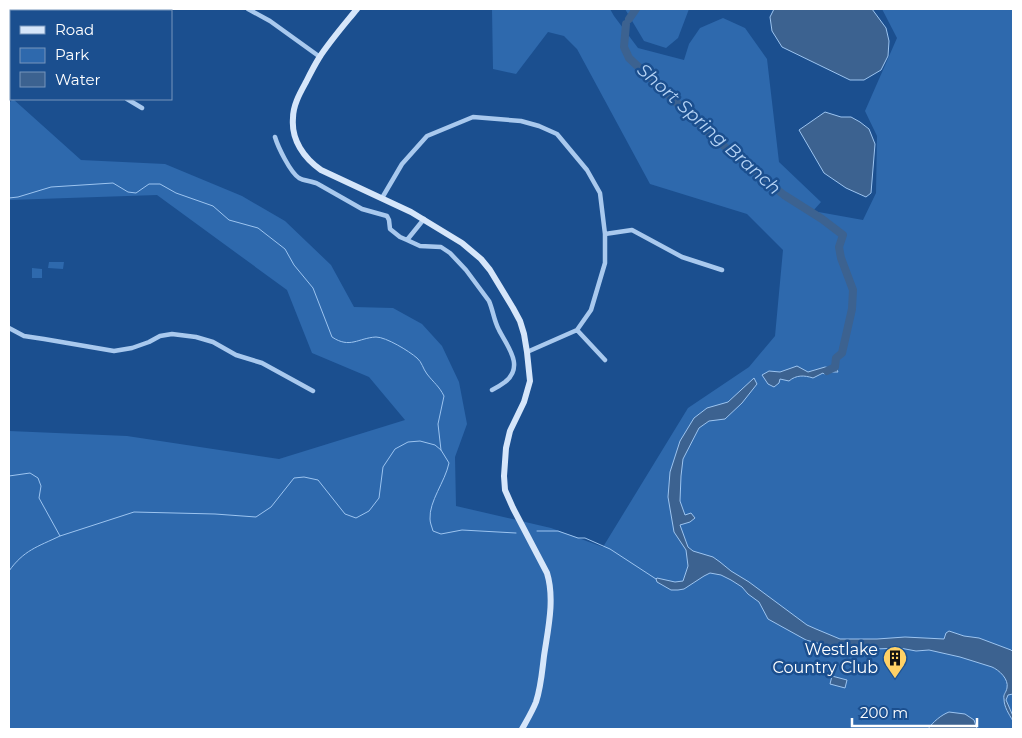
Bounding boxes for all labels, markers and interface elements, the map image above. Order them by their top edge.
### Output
legend [10,10,172,100]
text: Road [55,20,94,39]
text: Park [55,45,89,64]
water label: Short Spring Branch [633,59,785,199]
text: Water [55,70,101,89]
place label: Westlake Country Club [772,640,878,677]
building icon: Westlake Country Club [882,645,908,679]
scale bar [852,696,977,728]
text: 200 m [860,703,908,722]

